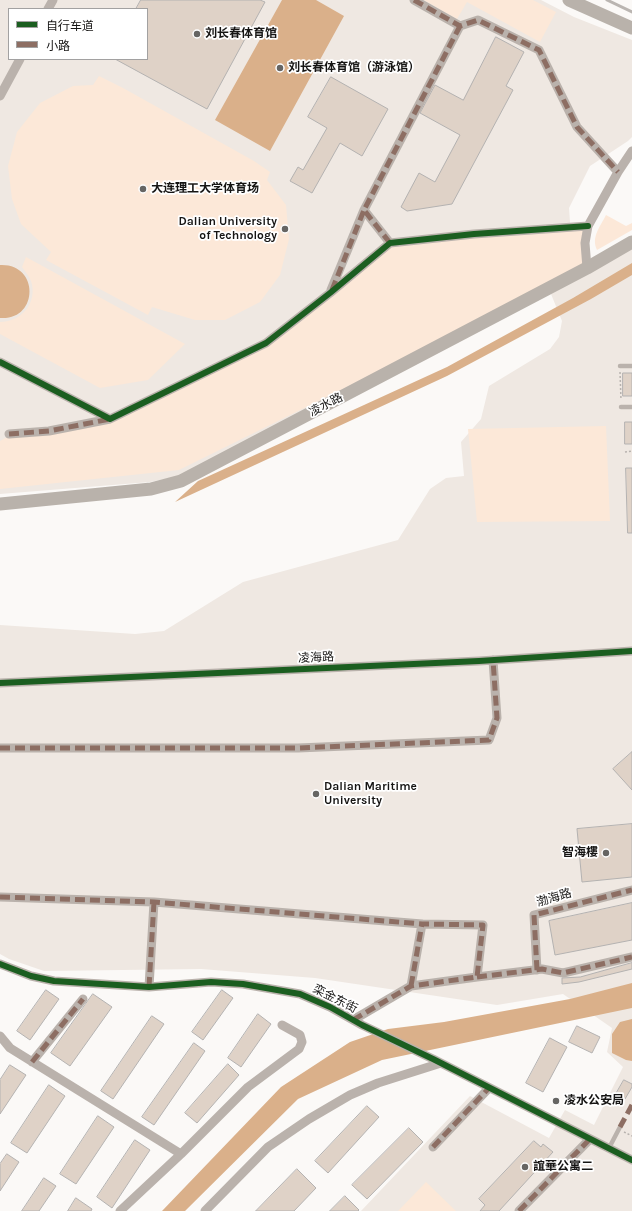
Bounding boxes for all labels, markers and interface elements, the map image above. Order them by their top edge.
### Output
legend [8,8,148,60]
text: 自行车道 [46,19,94,33]
place label: 刘长春体育馆 [205,27,277,41]
marker: 刘长春体育馆 [192,29,202,39]
text: 小路 [46,39,70,53]
place label: 刘长春体育馆（游泳馆） [288,61,420,75]
marker: 刘长春体育馆（游泳馆） [275,63,285,73]
place label: 大连理工大学体育场 [151,182,259,196]
marker: 大连理工大学体育场 [138,184,148,194]
place label: Dalian University of Technology [179,215,277,243]
marker: Dalian University of Technology [280,224,290,234]
street label: 凌水路 [307,390,345,420]
street label: 凌海路 [298,650,334,666]
place label: Dalian Maritime University [324,780,417,808]
marker: Dalian Maritime University [311,789,321,799]
place label: 智海樓 [562,846,598,860]
marker: 智海樓 [601,848,611,858]
street label: 渤海路 [535,886,573,910]
street label: 栾金东街 [310,982,360,1016]
place label: 凌水公安局 [564,1094,624,1108]
marker: 凌水公安局 [551,1096,561,1106]
place label: 誼華公寓二 [533,1160,593,1174]
marker: 誼華公寓二 [520,1162,530,1172]

